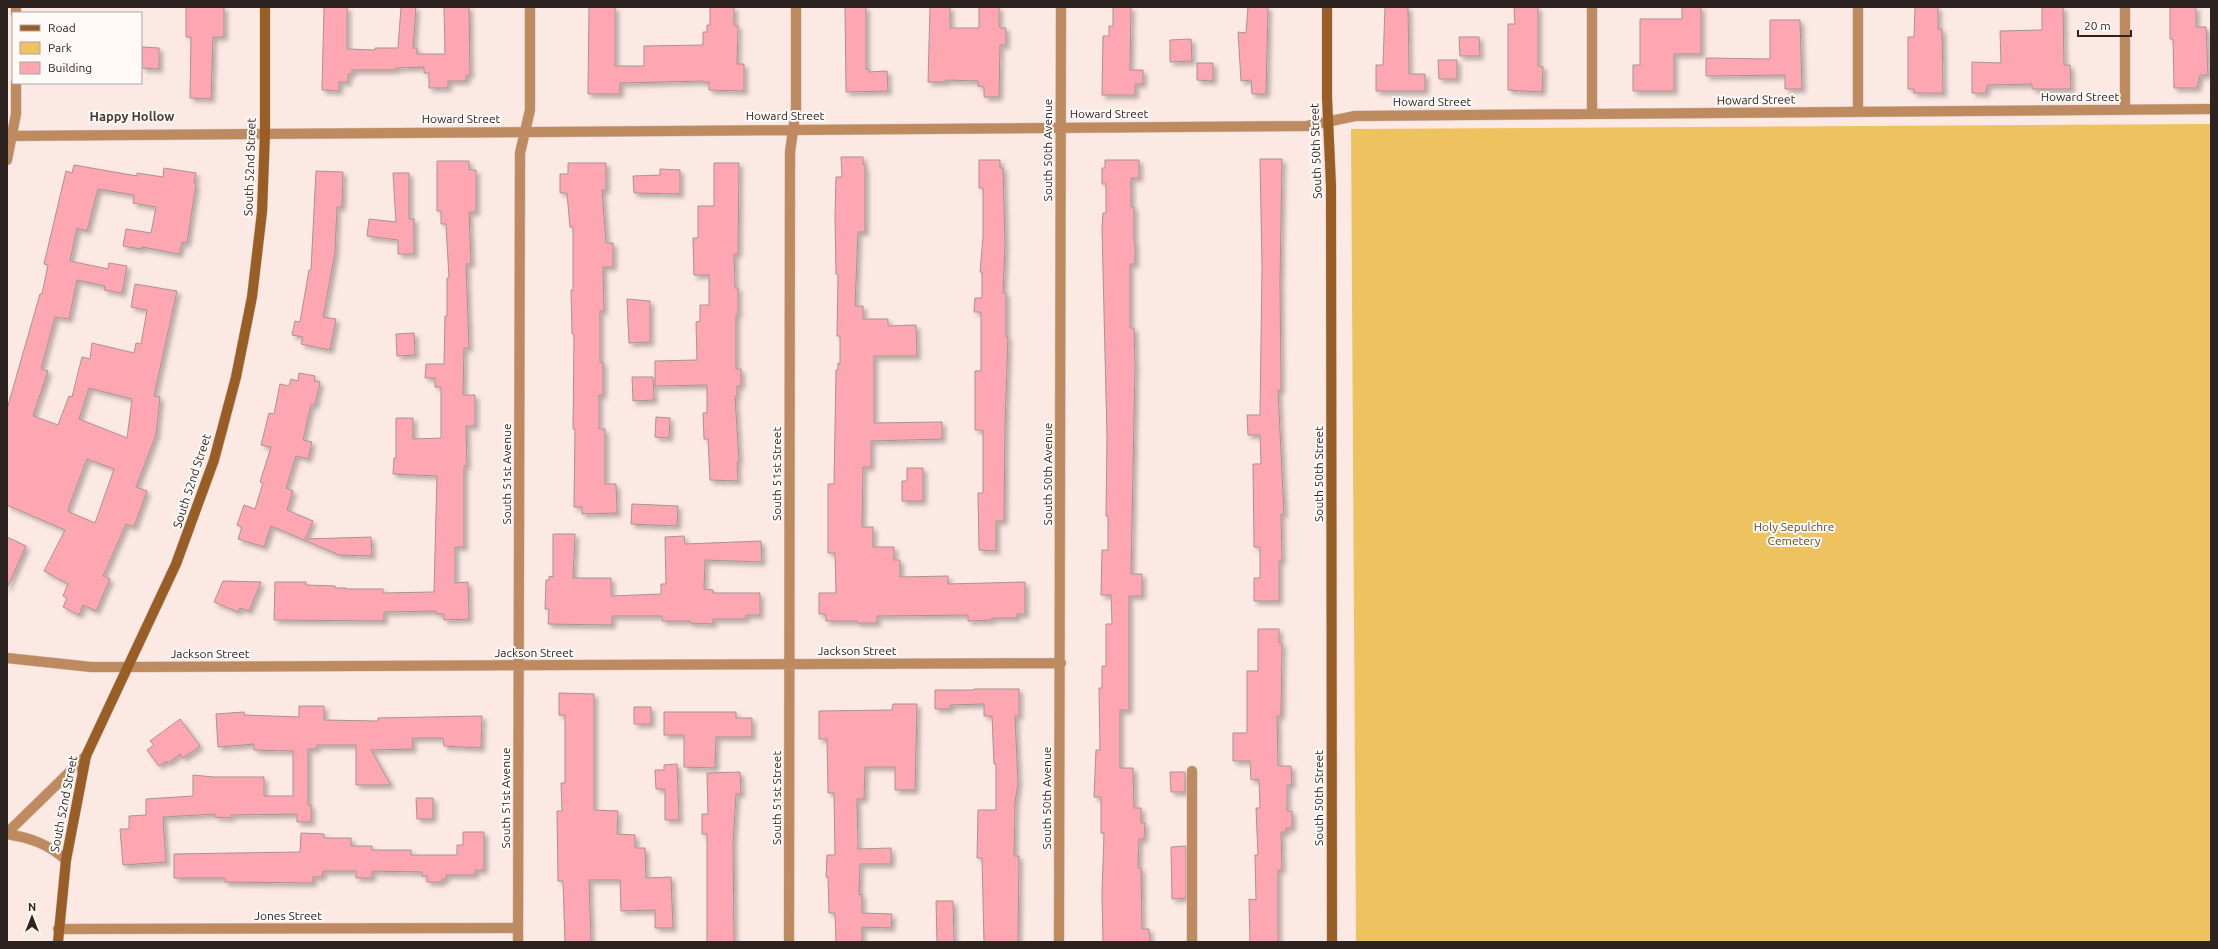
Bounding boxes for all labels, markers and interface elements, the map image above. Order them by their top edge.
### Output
legend [12,12,142,84]
scale bar [2078,12,2131,38]
text: 20 m [2084,19,2111,32]
text: Road [48,21,76,34]
text: Park [48,41,72,54]
text: Building [48,61,92,74]
street label: Howard Street [2041,90,2120,103]
street label: Howard Street [1717,92,1796,107]
street label: Howard Street [1393,95,1472,108]
street label: South 50th Avenue [1041,99,1054,201]
street label: South 50th Street [1307,103,1324,199]
street label: Howard Street [1070,107,1149,120]
district label: Happy Hollow [90,109,174,123]
street label: Howard Street [746,109,825,122]
street label: Howard Street [422,112,501,125]
street label: South 52nd Street [241,117,258,216]
street label: South 51st Avenue [500,423,513,525]
street label: South 50th Avenue [1041,423,1054,525]
street label: South 50th Street [1312,426,1325,522]
street label: South 51st Street [770,427,783,521]
street label: South 52nd Street [170,432,213,530]
park label: Holy Sepulchre Cemetery [1754,520,1834,547]
street label: Jackson Street [817,644,897,657]
street label: Jackson Street [494,646,574,659]
street label: Jackson Street [170,647,250,660]
street label: South 51st Avenue [499,747,512,849]
street label: South 50th Avenue [1040,747,1053,849]
street label: South 50th Street [1312,750,1325,846]
street label: South 51st Street [770,751,783,845]
street label: South 52nd Street [48,754,79,853]
north arrow [12,897,52,937]
text: N [28,901,36,913]
street label: Jones Street [254,909,322,922]

